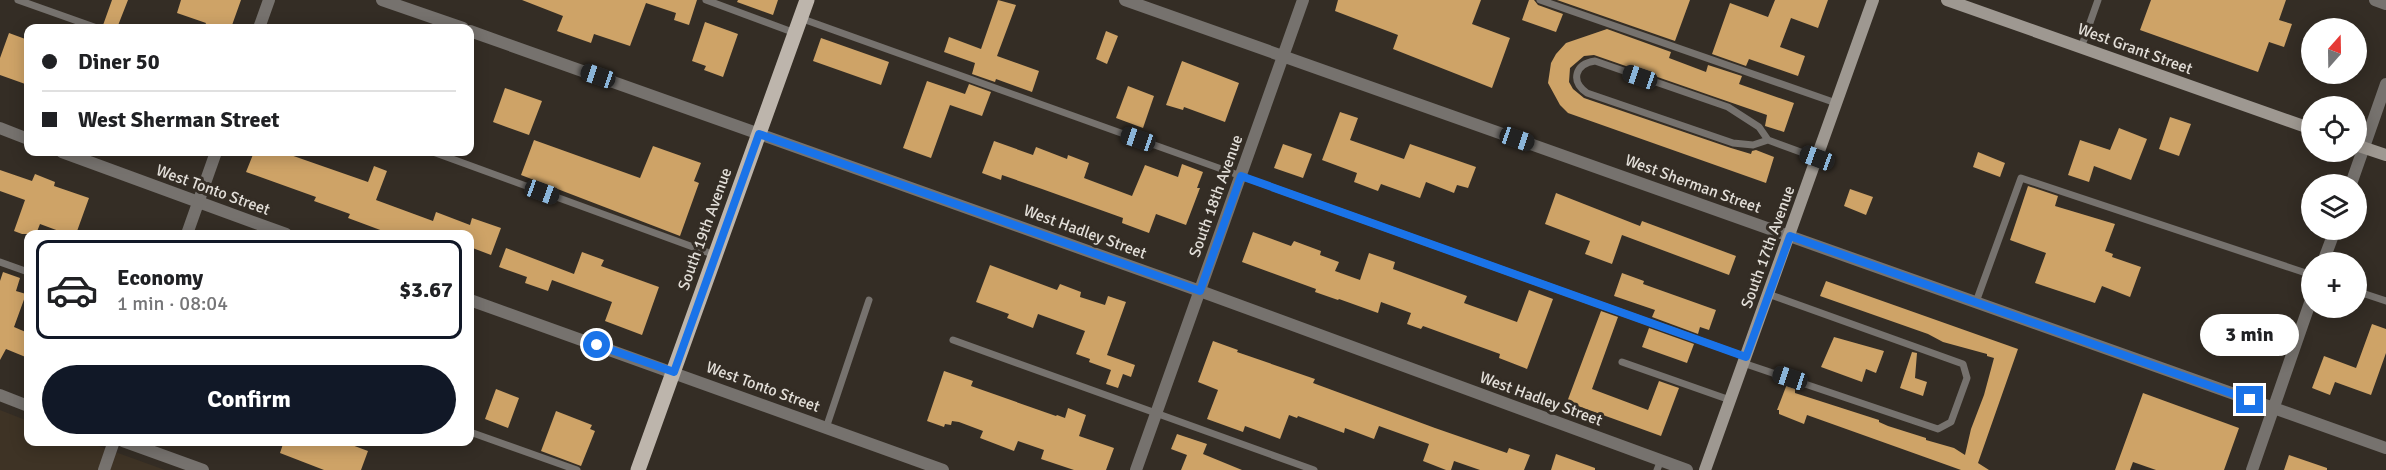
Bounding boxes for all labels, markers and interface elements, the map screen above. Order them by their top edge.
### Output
north arrow [2301,18,2367,84]
map controls [2301,18,2367,318]
street label: West Grant Street [2075,19,2196,79]
text: Diner 50 [78,48,160,75]
car [578,62,618,90]
car [1620,63,1660,91]
button: locate [2301,96,2367,162]
text: West Sherman Street [78,106,280,133]
car [1118,125,1158,153]
car [1497,125,1537,153]
street label: South 18th Avenue [1185,132,1247,260]
car [1797,143,1837,173]
street label: West Sherman Street [1622,150,1764,218]
street label: West Tonto Street [153,160,273,220]
street label: South 19th Avenue [674,165,736,293]
button: layers [2301,174,2367,240]
car [522,177,562,207]
street label: South 17th Avenue [1737,183,1799,311]
street label: West Hadley Street [1021,200,1150,264]
button: + [2301,252,2367,318]
icon: car [45,263,99,317]
text: Economy [117,264,203,291]
text: $3.67 [399,276,453,303]
text: 1 min · 08:04 [117,291,228,316]
callout: 3 min [2200,313,2300,355]
text: 3 min [2225,322,2274,347]
route start [583,331,610,358]
street label: West Tonto Street [703,357,823,417]
car [1770,364,1810,392]
button: Confirm [42,365,456,434]
street label: West Hadley Street [1477,367,1606,431]
route end [2236,386,2263,413]

